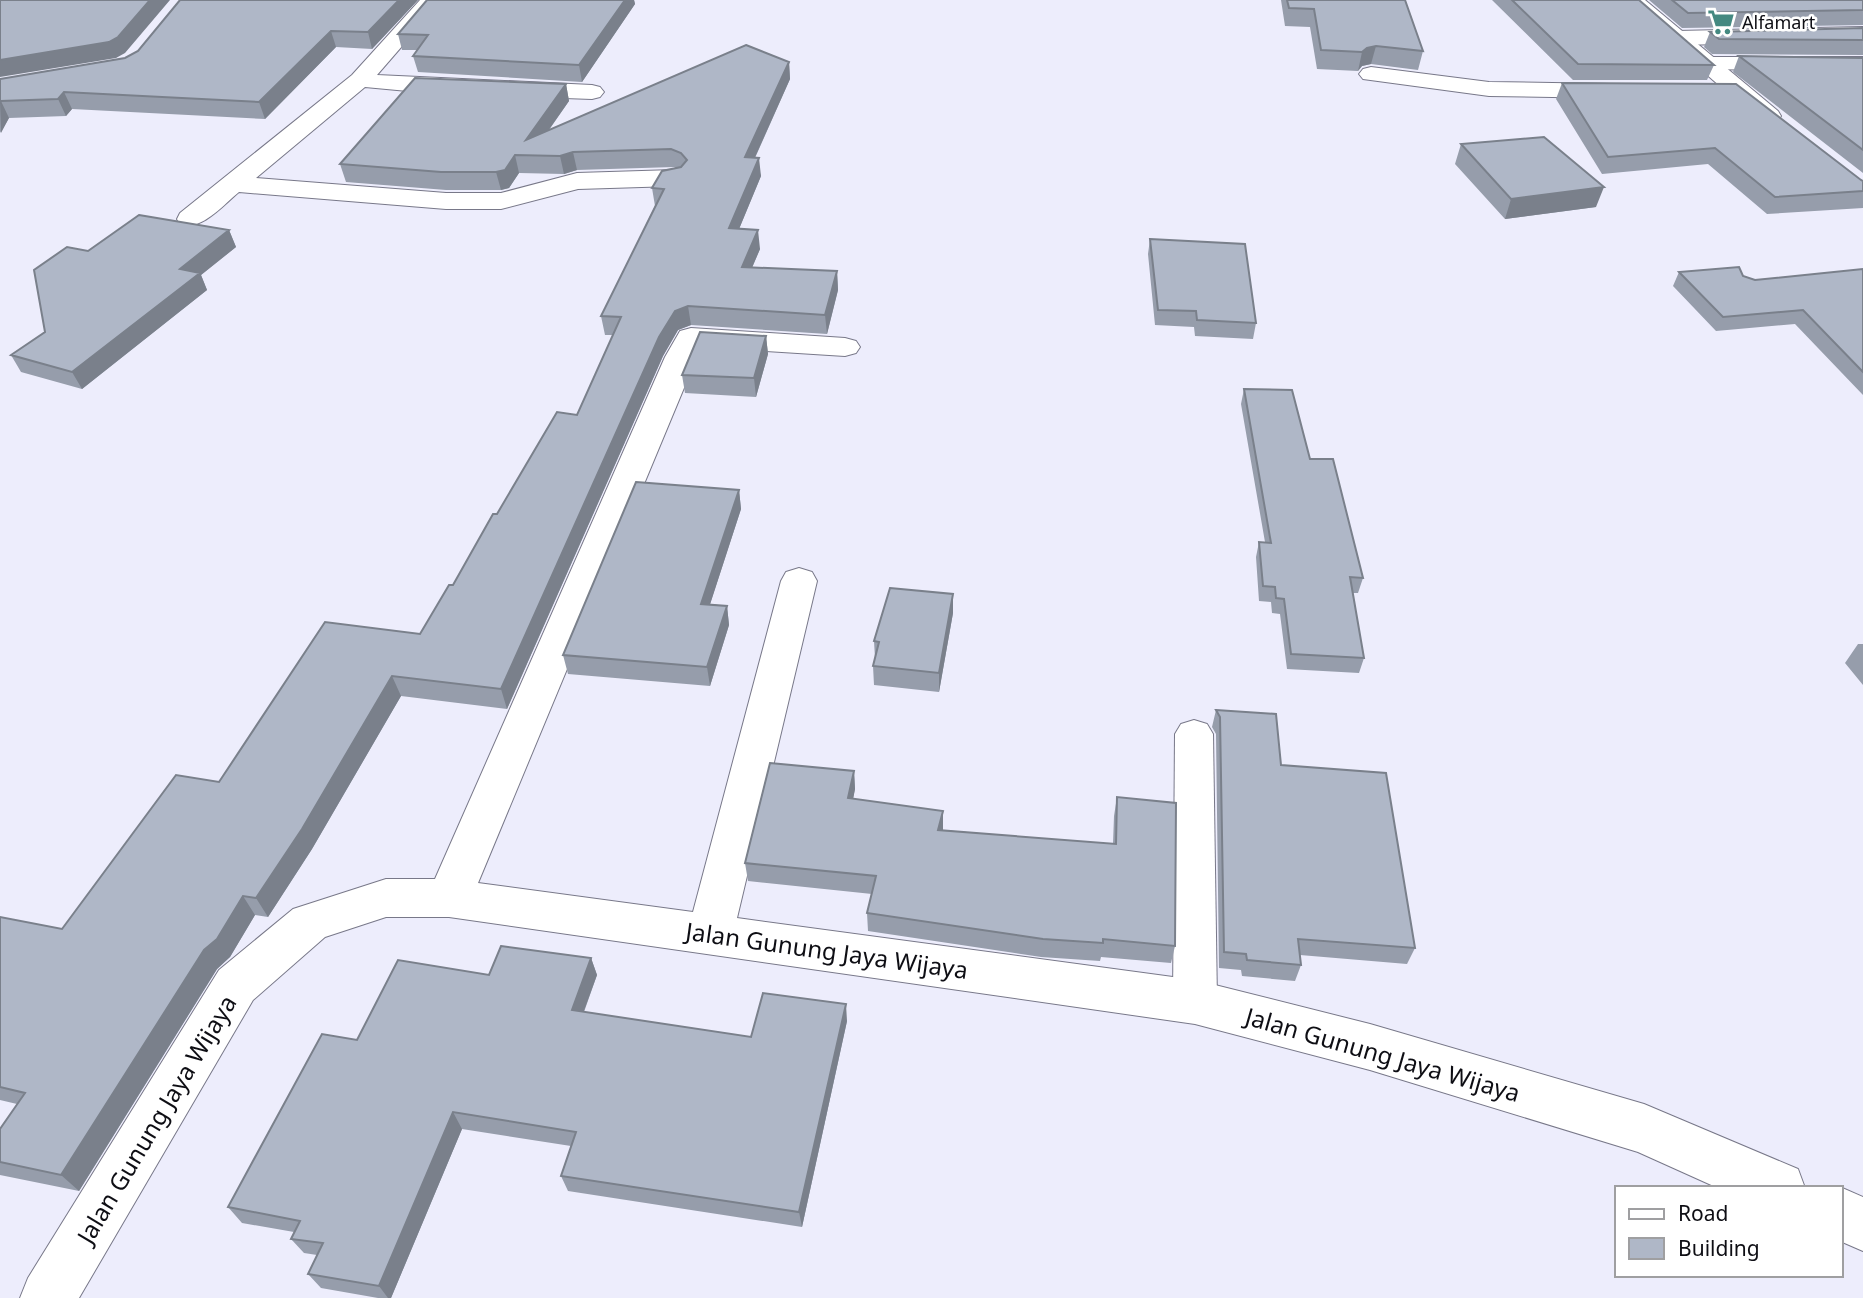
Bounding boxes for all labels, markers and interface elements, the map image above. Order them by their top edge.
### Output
supermarket icon: Alfamart [1706,7,1736,37]
place label: Alfamart [1742,10,1816,34]
street label: Jalan Gunung Jaya Wijaya [682,914,970,986]
street label: Jalan Gunung Jaya Wijaya [68,989,243,1251]
street label: Jalan Gunung Jaya Wijaya [1240,998,1524,1109]
legend [1615,1186,1842,1277]
text: Road [1678,1199,1728,1227]
text: Building [1678,1234,1760,1262]

